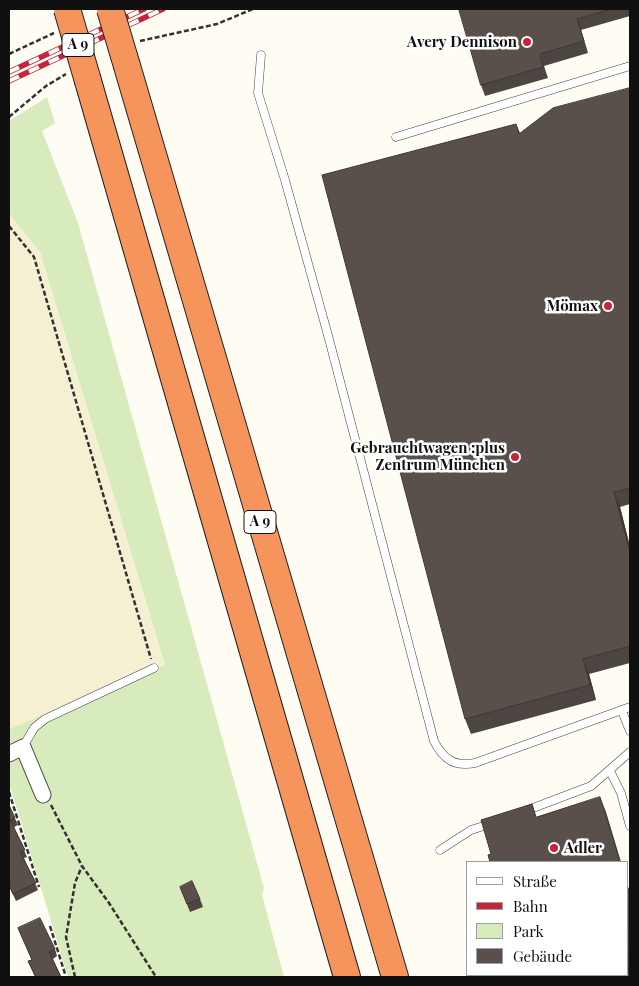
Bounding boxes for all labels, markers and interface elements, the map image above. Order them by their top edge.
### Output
place label: Avery Dennison [407,33,517,51]
road number: A 9 [62,34,94,56]
marker: Avery Dennison [521,36,533,48]
place label: Mömax [547,297,598,315]
marker: Mömax [602,300,614,312]
place label: Gebrauchtwagen :plus Zentrum München [350,439,505,474]
marker: Gebrauchtwagen :plus Zentrum München [509,451,521,463]
road number: A 9 [244,511,276,534]
place label: Adler [564,839,602,857]
marker: Adler [548,842,560,854]
legend [466,861,629,976]
text: Straße [513,871,557,891]
text: Bahn [513,896,548,916]
text: Park [513,921,544,941]
text: Gebäude [513,946,572,966]

